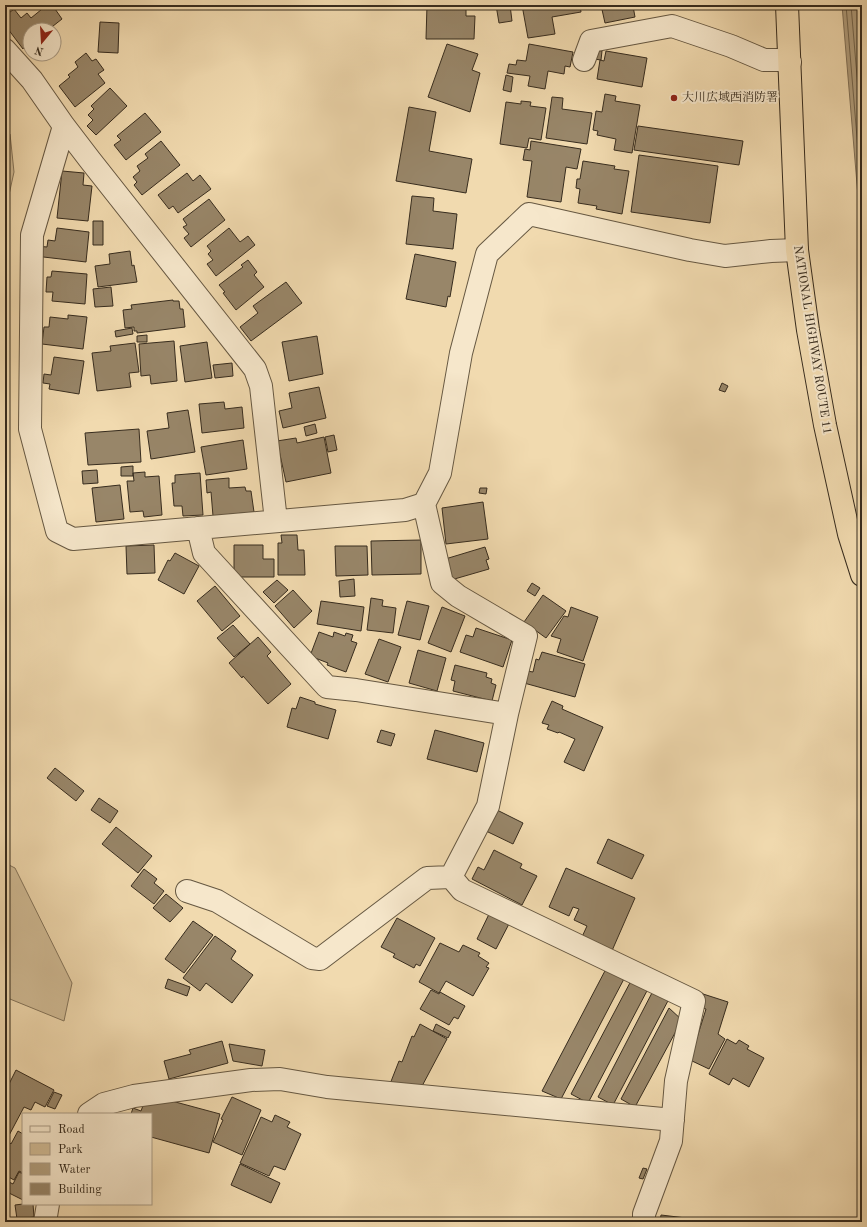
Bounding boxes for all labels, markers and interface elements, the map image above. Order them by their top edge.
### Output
north arrow [22,22,62,62]
text: N [33,43,45,57]
place label: 大川広域西消防署 [682,90,778,104]
marker: 大川広域西消防署 [669,93,679,103]
street label: NATIONAL HIGHWAY ROUTE 11 [791,245,833,435]
legend [22,1113,152,1205]
text: Road [58,1124,85,1136]
text: Park [58,1144,83,1156]
text: Water [58,1164,91,1176]
text: Building [58,1184,102,1196]

